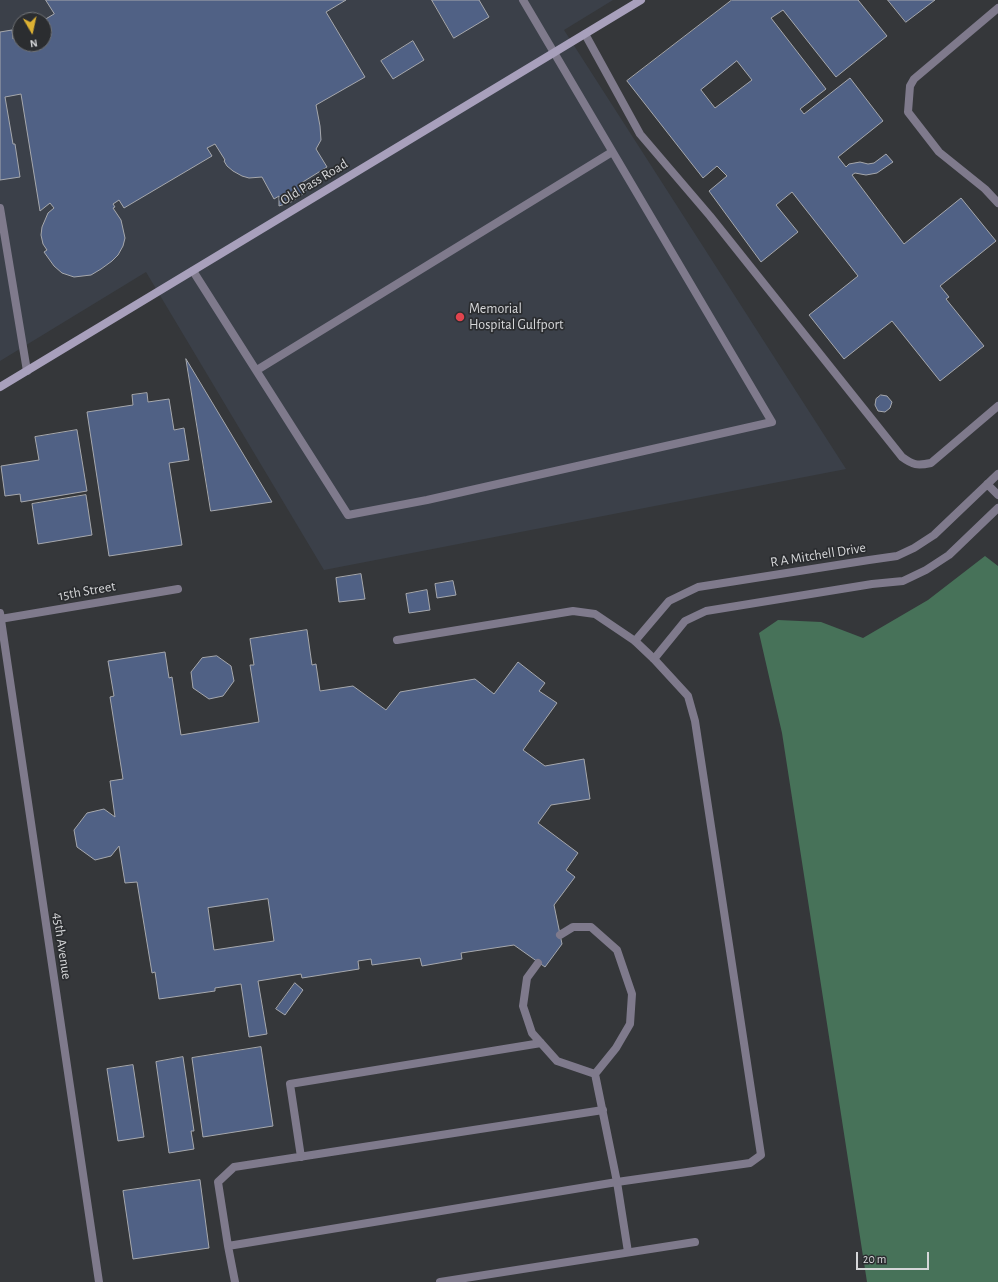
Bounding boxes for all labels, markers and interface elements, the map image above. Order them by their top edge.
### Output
north arrow [12,12,52,52]
text: N [29,37,38,49]
street label: Old Pass Road [277,155,351,209]
place label: Memorial Hospital Gulfport [469,301,563,334]
marker: Memorial Hospital Gulfport [454,311,466,323]
street label: R A Mitchell Drive [769,539,867,571]
street label: 15th Street [57,578,117,604]
street label: 45th Avenue [49,911,75,981]
scale bar [858,1244,931,1270]
text: 20 m [863,1253,886,1265]

